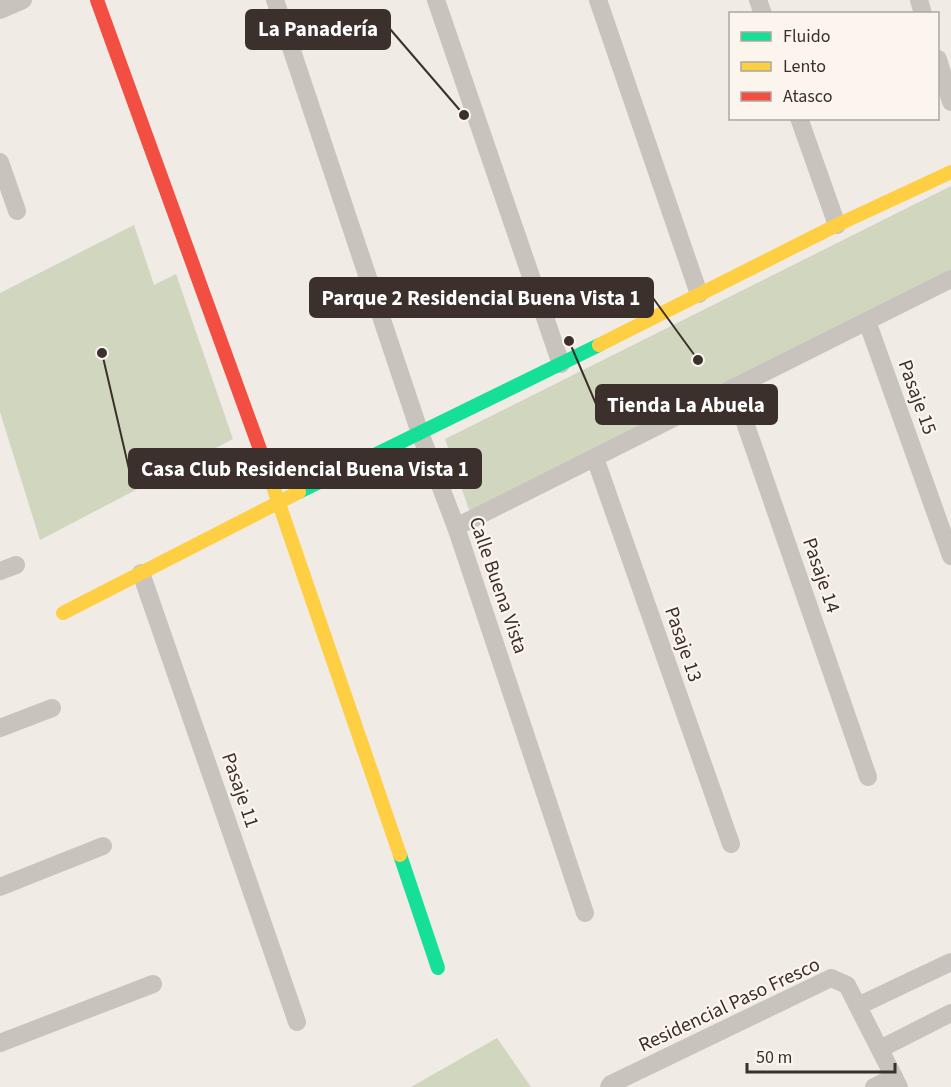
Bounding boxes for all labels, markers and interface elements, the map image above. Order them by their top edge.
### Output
callout: La Panadería [246,10,390,49]
legend [729,12,939,120]
text: La Panadería [258,14,378,44]
text: Fluido [783,24,830,49]
text: Lento [783,54,826,79]
text: Atasco [783,84,832,109]
callout: Parque 2 Residencial Buena Vista 1 [310,278,653,317]
text: Parque 2 Residencial Buena Vista 1 [322,283,640,313]
street label: Pasaje 15 [891,356,944,439]
callout: Tienda La Abuela [596,385,777,424]
text: Tienda La Abuela [607,390,765,420]
callout: Casa Club Residencial Buena Vista 1 [129,449,481,488]
text: Casa Club Residencial Buena Vista 1 [141,454,469,484]
street label: Calle Buena Vista [462,513,535,657]
street label: Pasaje 14 [795,534,847,617]
street label: Pasaje 13 [657,603,709,686]
street label: Pasaje 11 [214,749,266,832]
street label: Residencial Paso Fresco [634,951,825,1059]
scale bar [747,1036,896,1074]
text: 50 m [756,1045,792,1070]

